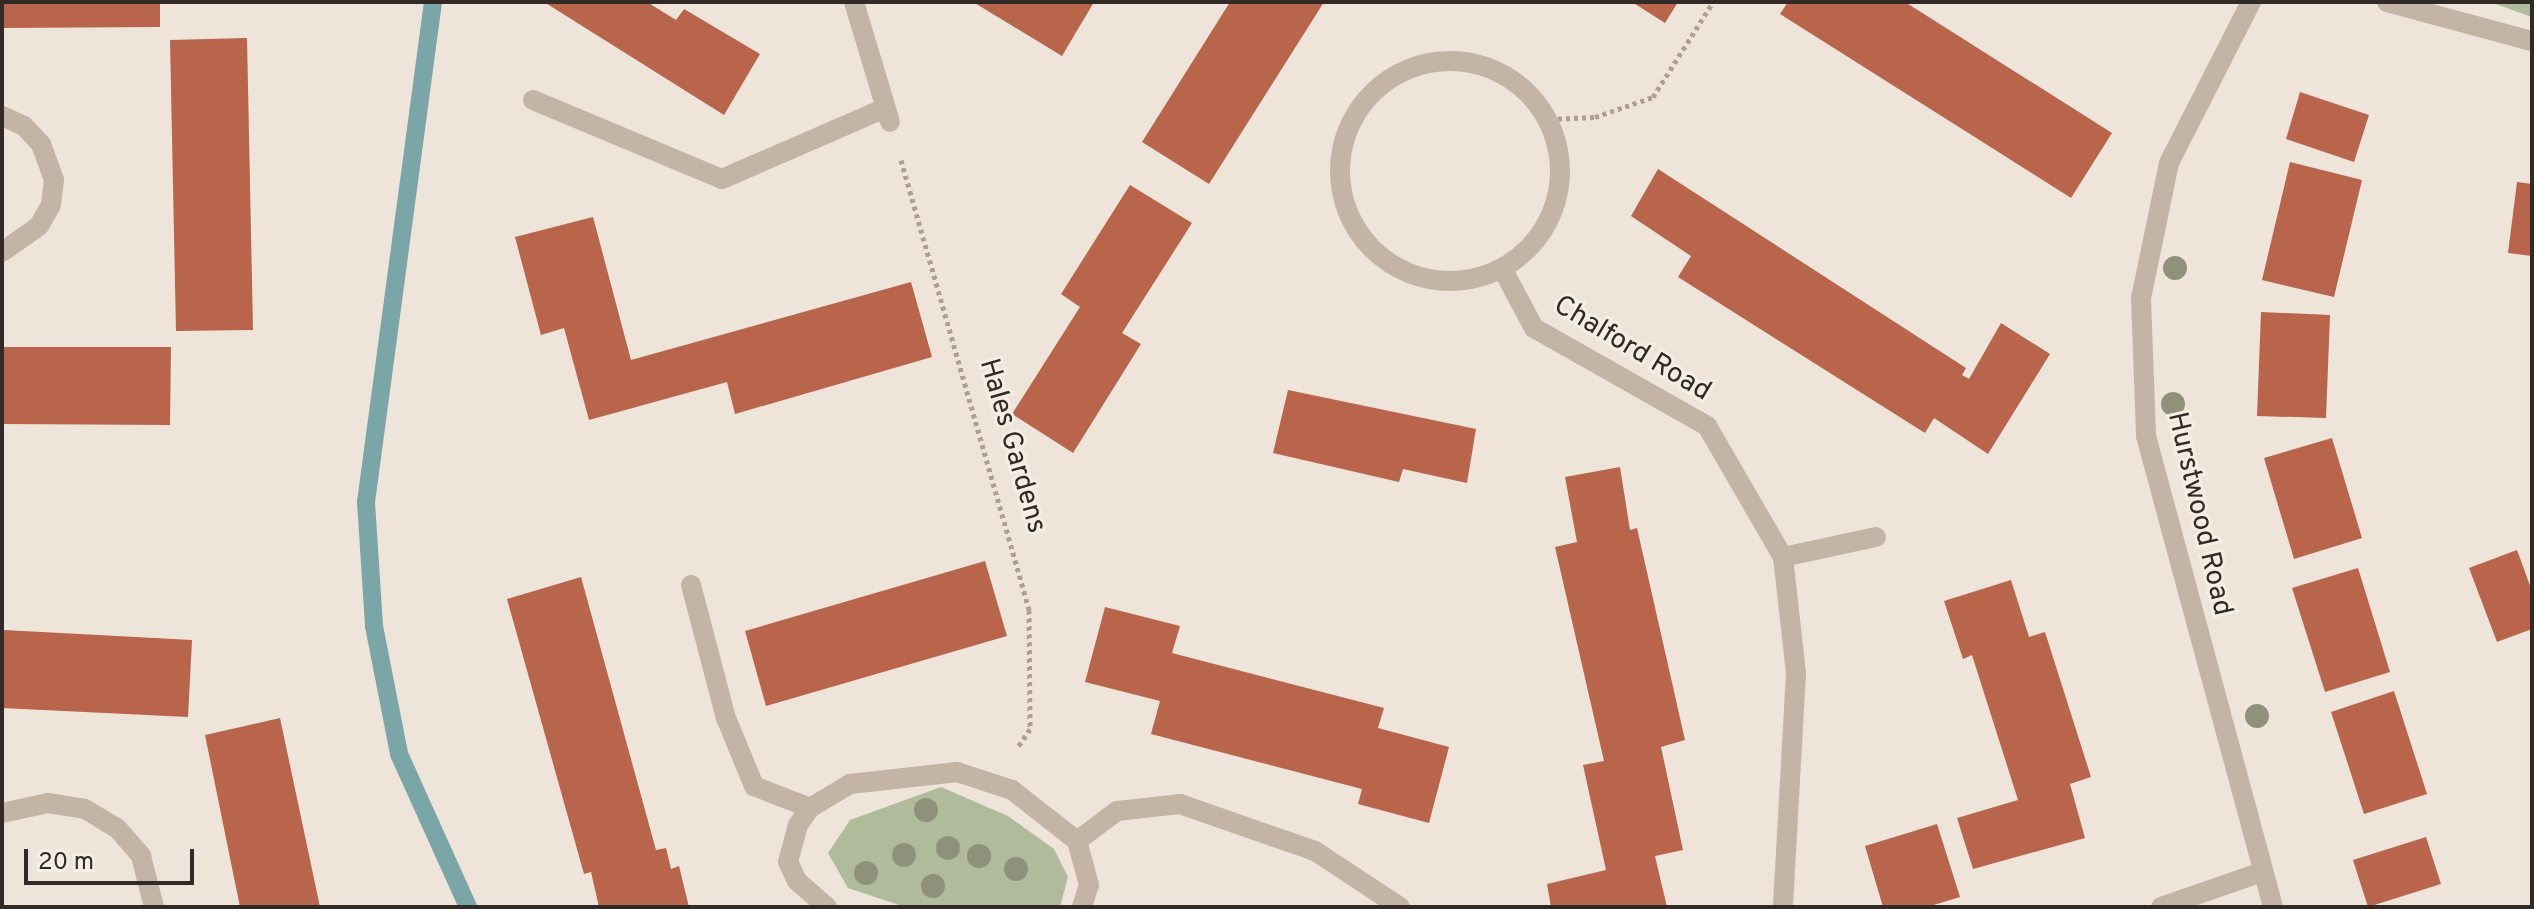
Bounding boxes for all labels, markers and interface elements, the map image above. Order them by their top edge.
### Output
street label: Chalford Road [1547,289,1717,409]
street label: Hales Gardens [971,355,1053,537]
street label: Hurstwood Road [2159,409,2239,619]
scale bar [28,833,198,883]
text: 20 m [38,848,94,878]

